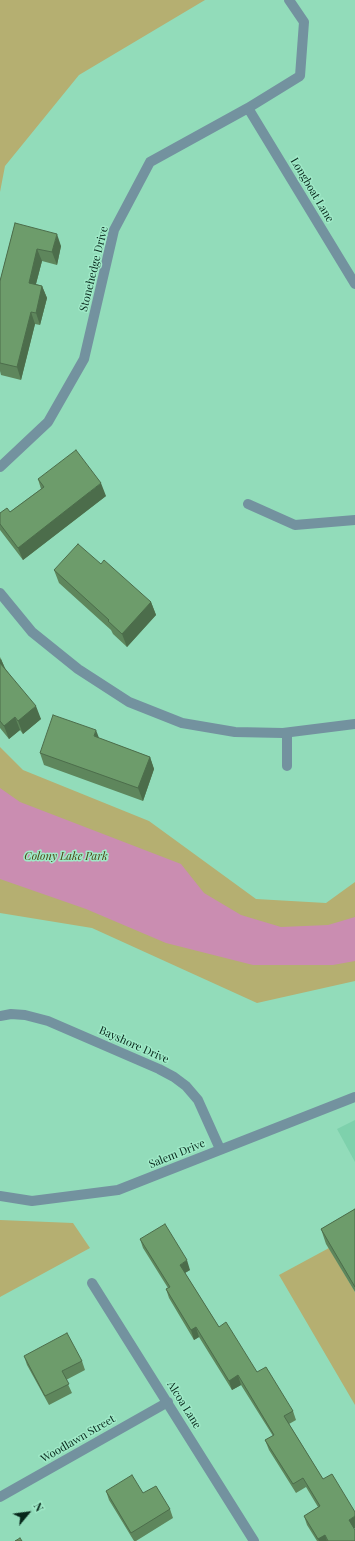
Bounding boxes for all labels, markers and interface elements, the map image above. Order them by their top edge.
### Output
street label: Longboat Lane [287,155,337,225]
street label: Stonehedge Drive [77,225,111,313]
park label: Colony Lake Park [24,850,108,864]
street label: Bayshore Drive [97,1024,171,1066]
street label: Salem Drive [147,1137,207,1171]
street label: Alcoa Lane [164,1379,204,1431]
street label: Woodlawn Street [39,1412,117,1466]
north arrow [8,1493,48,1533]
text: N [30,1500,47,1514]

